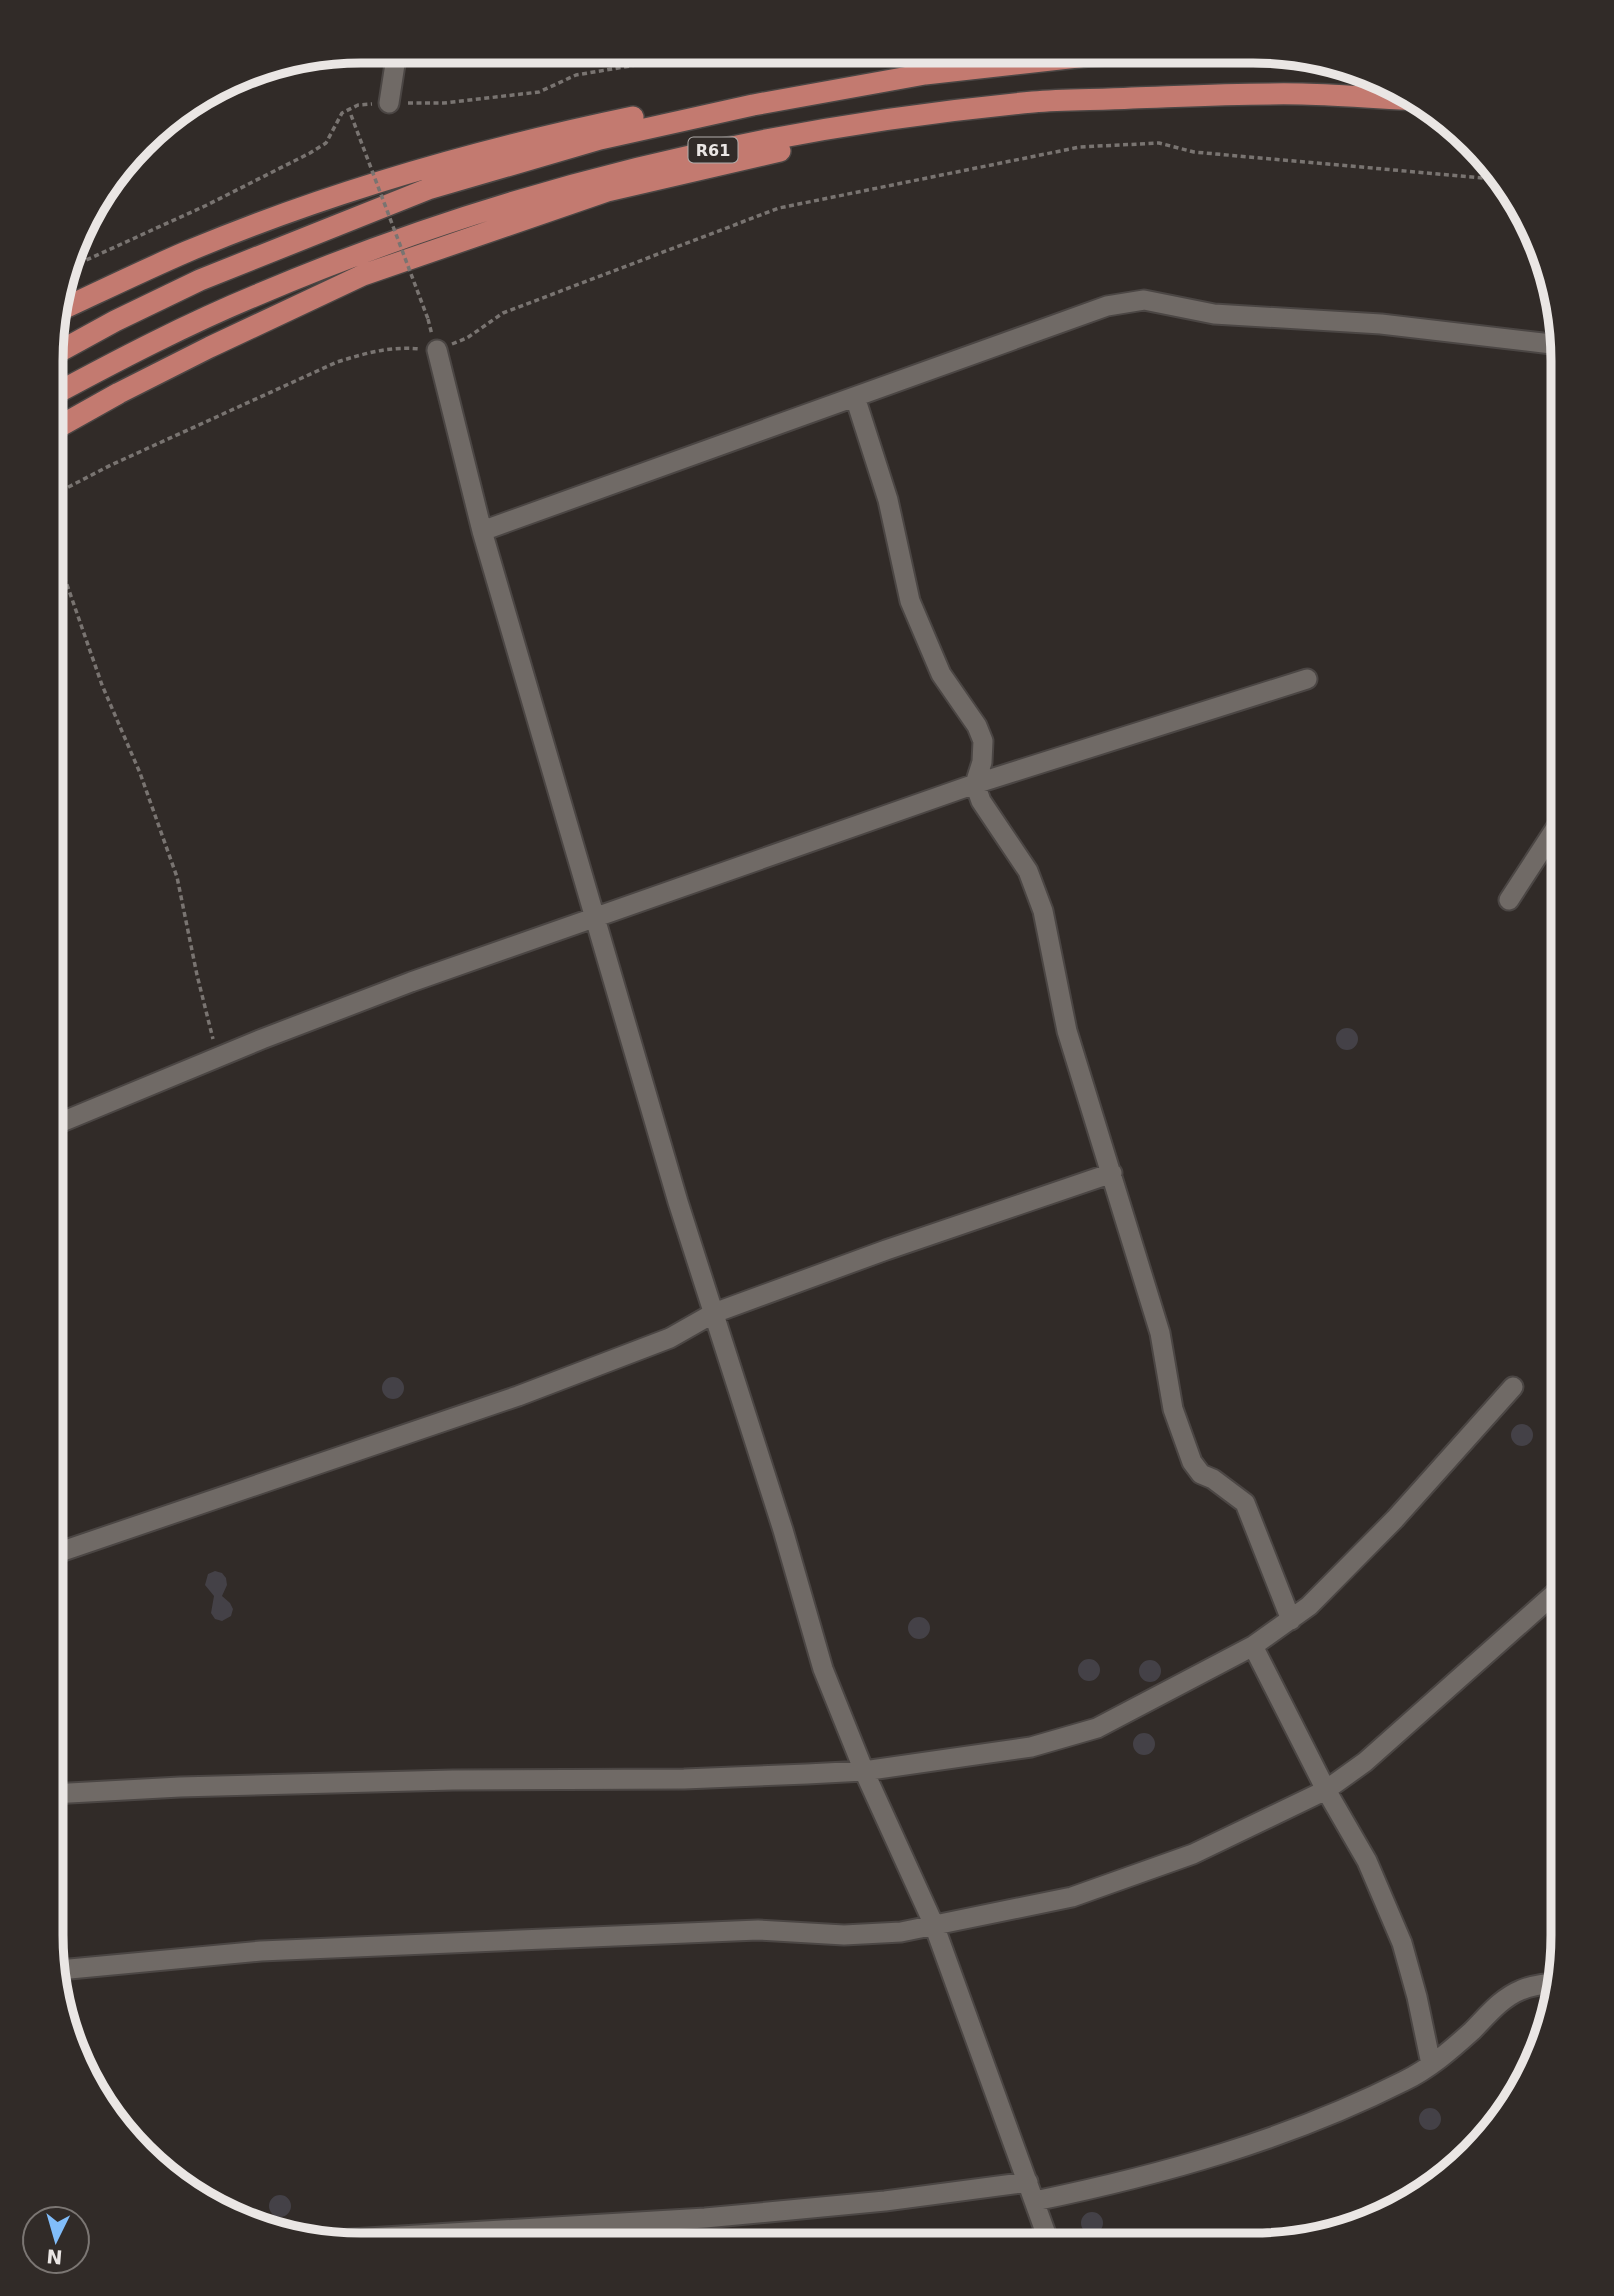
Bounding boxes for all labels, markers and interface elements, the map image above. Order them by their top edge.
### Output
road number: R61 [688,138,738,162]
north arrow [21,2205,91,2275]
text: N [46,2245,63,2269]

